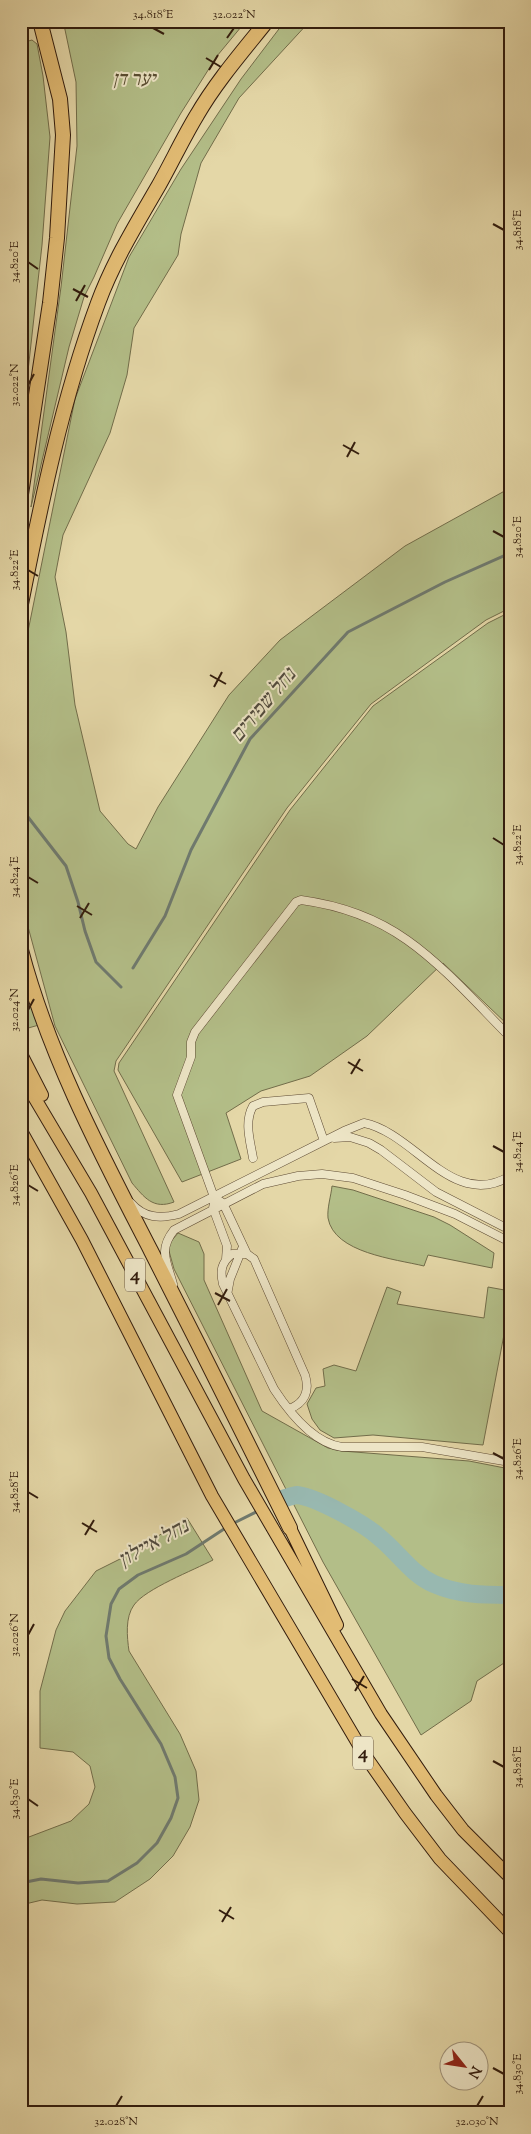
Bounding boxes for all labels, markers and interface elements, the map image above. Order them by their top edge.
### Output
text: 34.818°E [133,6,174,24]
text: 32.022°N [212,6,256,24]
park label: יער דן [113,66,158,95]
text: 34.818°E [509,209,527,250]
text: 34.820°E [6,240,24,283]
text: 32.022°N [6,363,24,407]
text: 34.820°E [509,515,527,558]
text: 34.822°E [6,549,24,591]
water label: נחל שפירים [224,661,305,750]
text: 34.822°E [509,824,527,866]
text: 34.824°E [6,855,24,898]
text: 32.024°N [6,988,24,1032]
text: 34.824°E [509,1130,527,1173]
text: 34.826°E [6,1163,24,1206]
road number: 4 [125,1258,145,1292]
text: 34.826°E [509,1437,527,1480]
text: 34.828°E [6,1470,24,1513]
water label: נחל איילון [113,1511,196,1576]
text: 32.026°N [6,1613,24,1657]
road number: 4 [353,1736,373,1770]
text: 34.828°E [509,1745,527,1788]
text: 34.830°E [6,1778,24,1820]
north arrow [438,2042,488,2092]
text: 34.830°E [509,2053,527,2095]
text: N [462,2062,485,2081]
text: 32.028°N [94,2113,138,2131]
text: 32.030°N [455,2113,499,2131]

